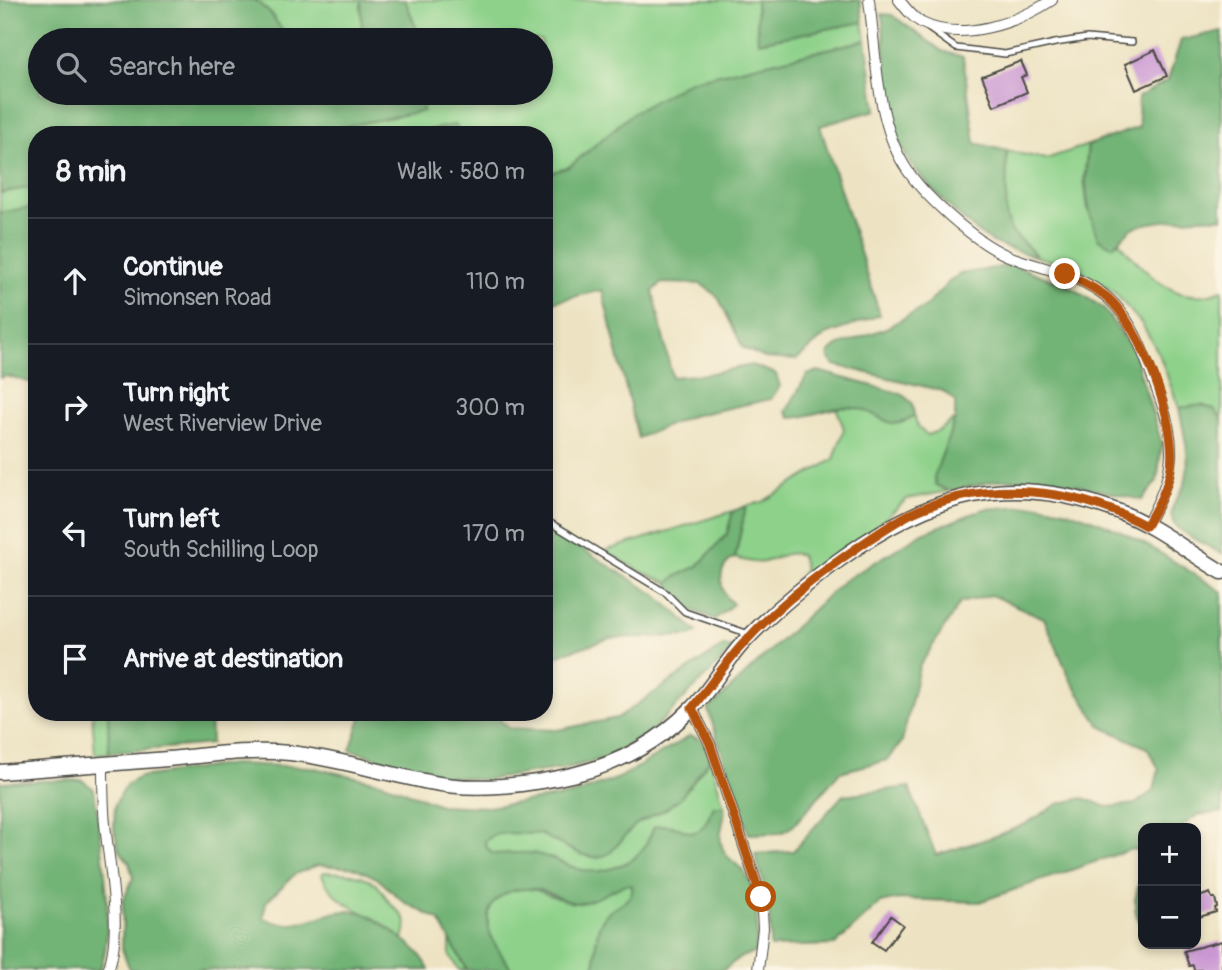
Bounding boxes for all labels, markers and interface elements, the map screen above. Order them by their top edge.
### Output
search box [28,28,553,105]
icon: search [52,48,90,86]
text: Search here [108,51,235,83]
text: 8 min [56,153,126,190]
text: Walk · 580 m [397,157,525,186]
text: Continue [123,251,223,283]
route end [1049,258,1080,289]
icon: ahead [56,262,94,300]
text: 110 m [466,267,525,296]
text: Simonsen Road [123,283,272,312]
text: Turn right [123,377,229,409]
icon: right [56,388,94,426]
text: 300 m [455,393,525,422]
text: West Riverview Drive [123,409,322,438]
text: Turn left [123,503,219,535]
icon: left [56,514,94,552]
text: 170 m [463,519,525,548]
text: South Schilling Loop [123,535,319,564]
icon: arrive [56,640,94,678]
text: Arrive at destination [123,643,343,675]
map controls [1138,823,1201,949]
button: + [1138,823,1201,886]
route start [745,881,776,912]
button: − [1138,886,1201,949]

